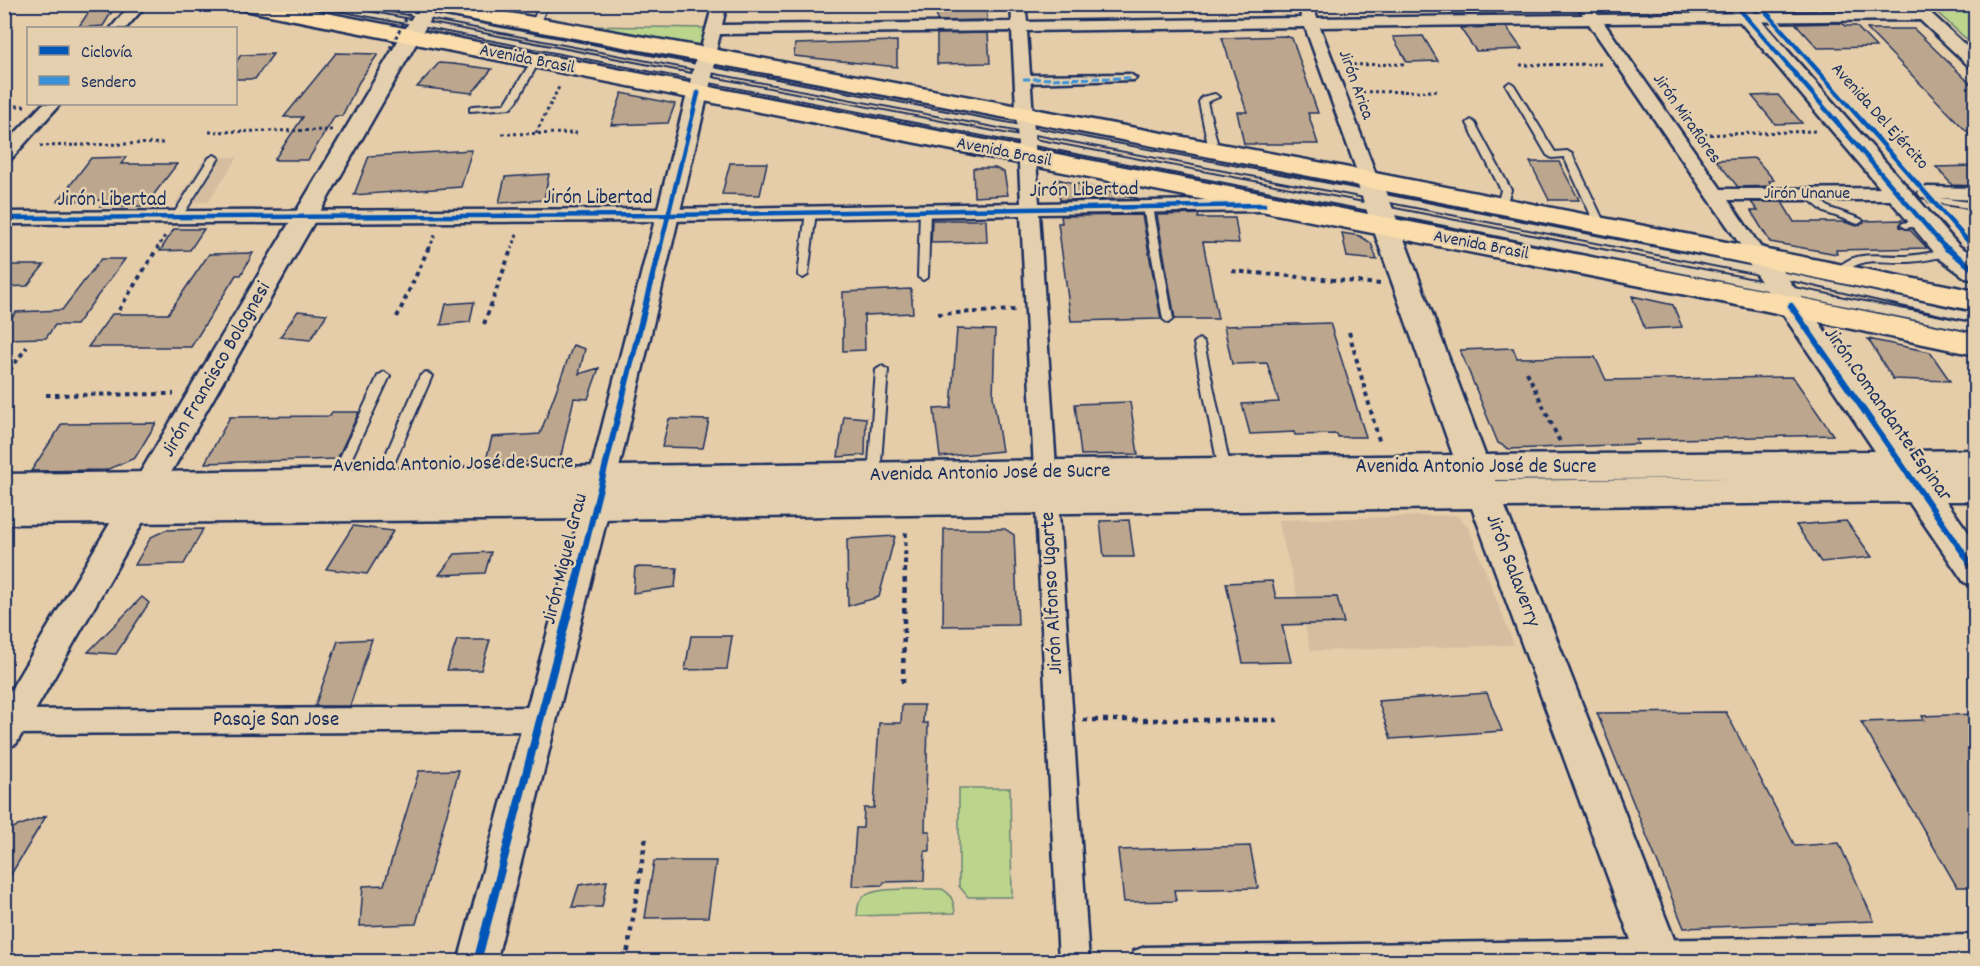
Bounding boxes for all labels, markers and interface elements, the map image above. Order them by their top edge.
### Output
legend [27,27,237,105]
street label: Avenida Brasil [477,39,578,82]
text: Ciclovía [81,41,133,66]
street label: Jirón Arica [1331,47,1379,124]
street label: Avenida Del Ejército [1824,58,1934,176]
street label: Jirón Miraflores [1646,69,1726,169]
text: Sendero [81,71,136,96]
street label: Avenida Brasil [954,132,1055,175]
street label: Jirón Libertad [1029,175,1139,207]
street label: Jirón Unanue [1764,182,1850,207]
street label: Jirón Libertad [543,184,653,214]
street label: Jirón Libertad [57,186,167,216]
street label: Avenida Brasil [1431,225,1532,268]
street label: Jirón Francisco Bolognesi [155,277,280,463]
street label: Jirón Comandante Espinar [1815,321,1959,509]
street label: Avenida Antonio José de Sucre [332,448,574,482]
street label: Avenida Antonio José de Sucre [1356,453,1596,483]
street label: Avenida Antonio José de Sucre [869,457,1111,491]
street label: Jirón Miguel Grau [535,490,597,628]
street label: Jirón Salaverry [1477,510,1548,632]
street label: Jirón Alfonso Ugarte [1034,511,1072,675]
street label: Pasaje San Jose [213,706,339,736]

